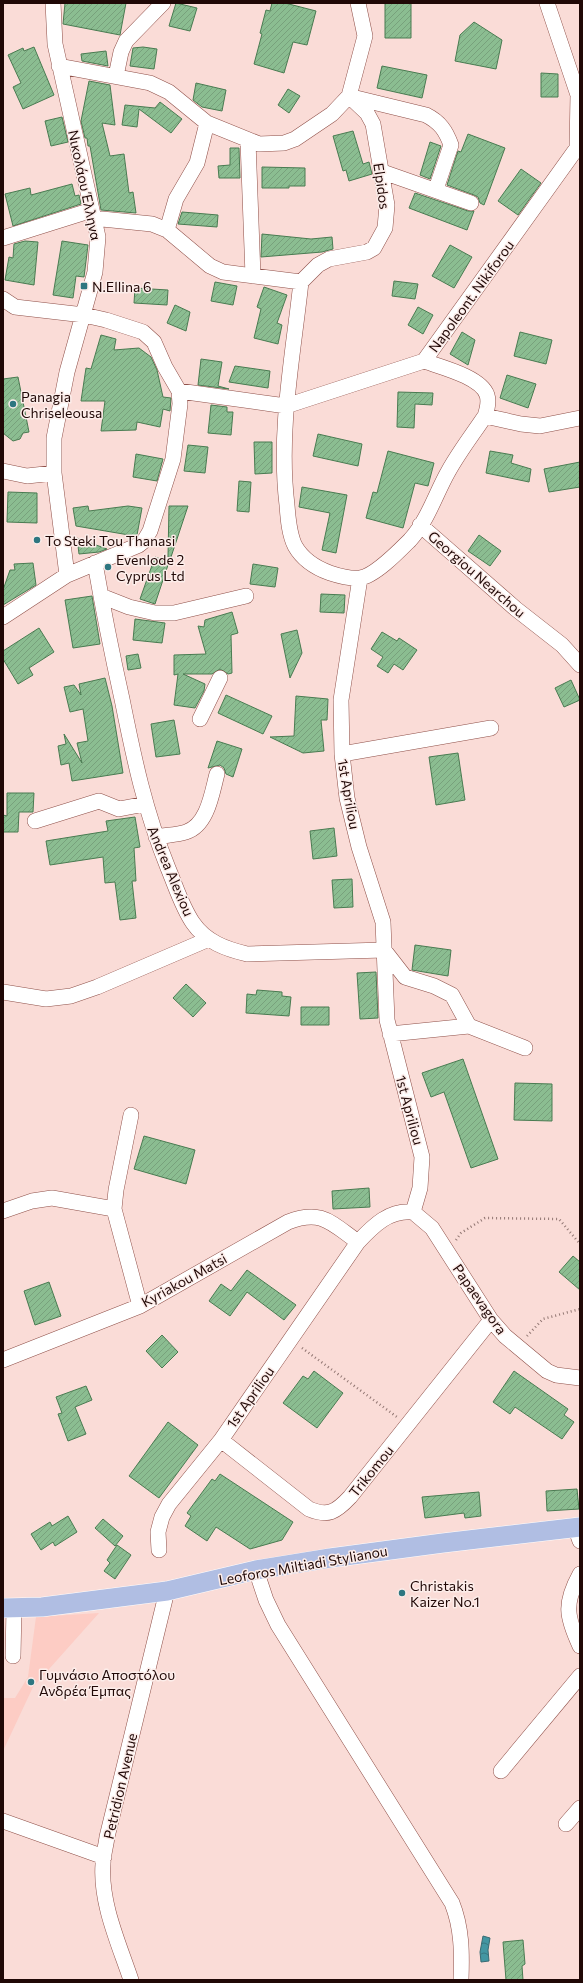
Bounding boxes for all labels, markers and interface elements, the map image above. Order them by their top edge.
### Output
street label: Νικολάου Έλληνα [65,128,105,242]
street label: Elpidos [370,162,394,210]
street label: Napoleont. Nikiforou [425,237,517,355]
place label: N.Ellina 6 [92,278,151,295]
marker: N.Ellina 6 [79,281,89,291]
place label: Panagia Chriseleousa [21,388,102,421]
marker: Panagia Chriseleousa [8,399,18,409]
street label: Georgiou Nearchou [425,527,529,621]
place label: To Steki Tou Thanasi [45,532,175,549]
marker: To Steki Tou Thanasi [32,535,42,545]
place label: Evenlode 2 Cyprus Ltd [116,551,185,584]
marker: Evenlode 2 Cyprus Ltd [103,562,113,572]
street label: 1st Apriliou [334,757,364,831]
street label: Andrea Alexiou [144,823,198,919]
street label: 1st Apriliou [393,1073,427,1147]
street label: Kyriakou Matsi [138,1250,230,1310]
street label: Papaevagora [450,1261,510,1337]
street label: 1st Apriliou [223,1363,277,1431]
street label: Trikomou [345,1442,397,1500]
street label: Leoforos Miltiadi Stylianou [217,1542,389,1588]
place label: Christakis Kaizer No.1 [410,1577,480,1610]
marker: Christakis Kaizer No.1 [397,1588,407,1598]
place label: Γυμνάσιο Αποστόλου Ανδρέα Έμπας [39,1666,175,1699]
marker: Γυμνάσιο Αποστόλου Ανδρέα Έμπας [26,1677,36,1687]
street label: Petridion Avenue [100,1731,140,1841]

